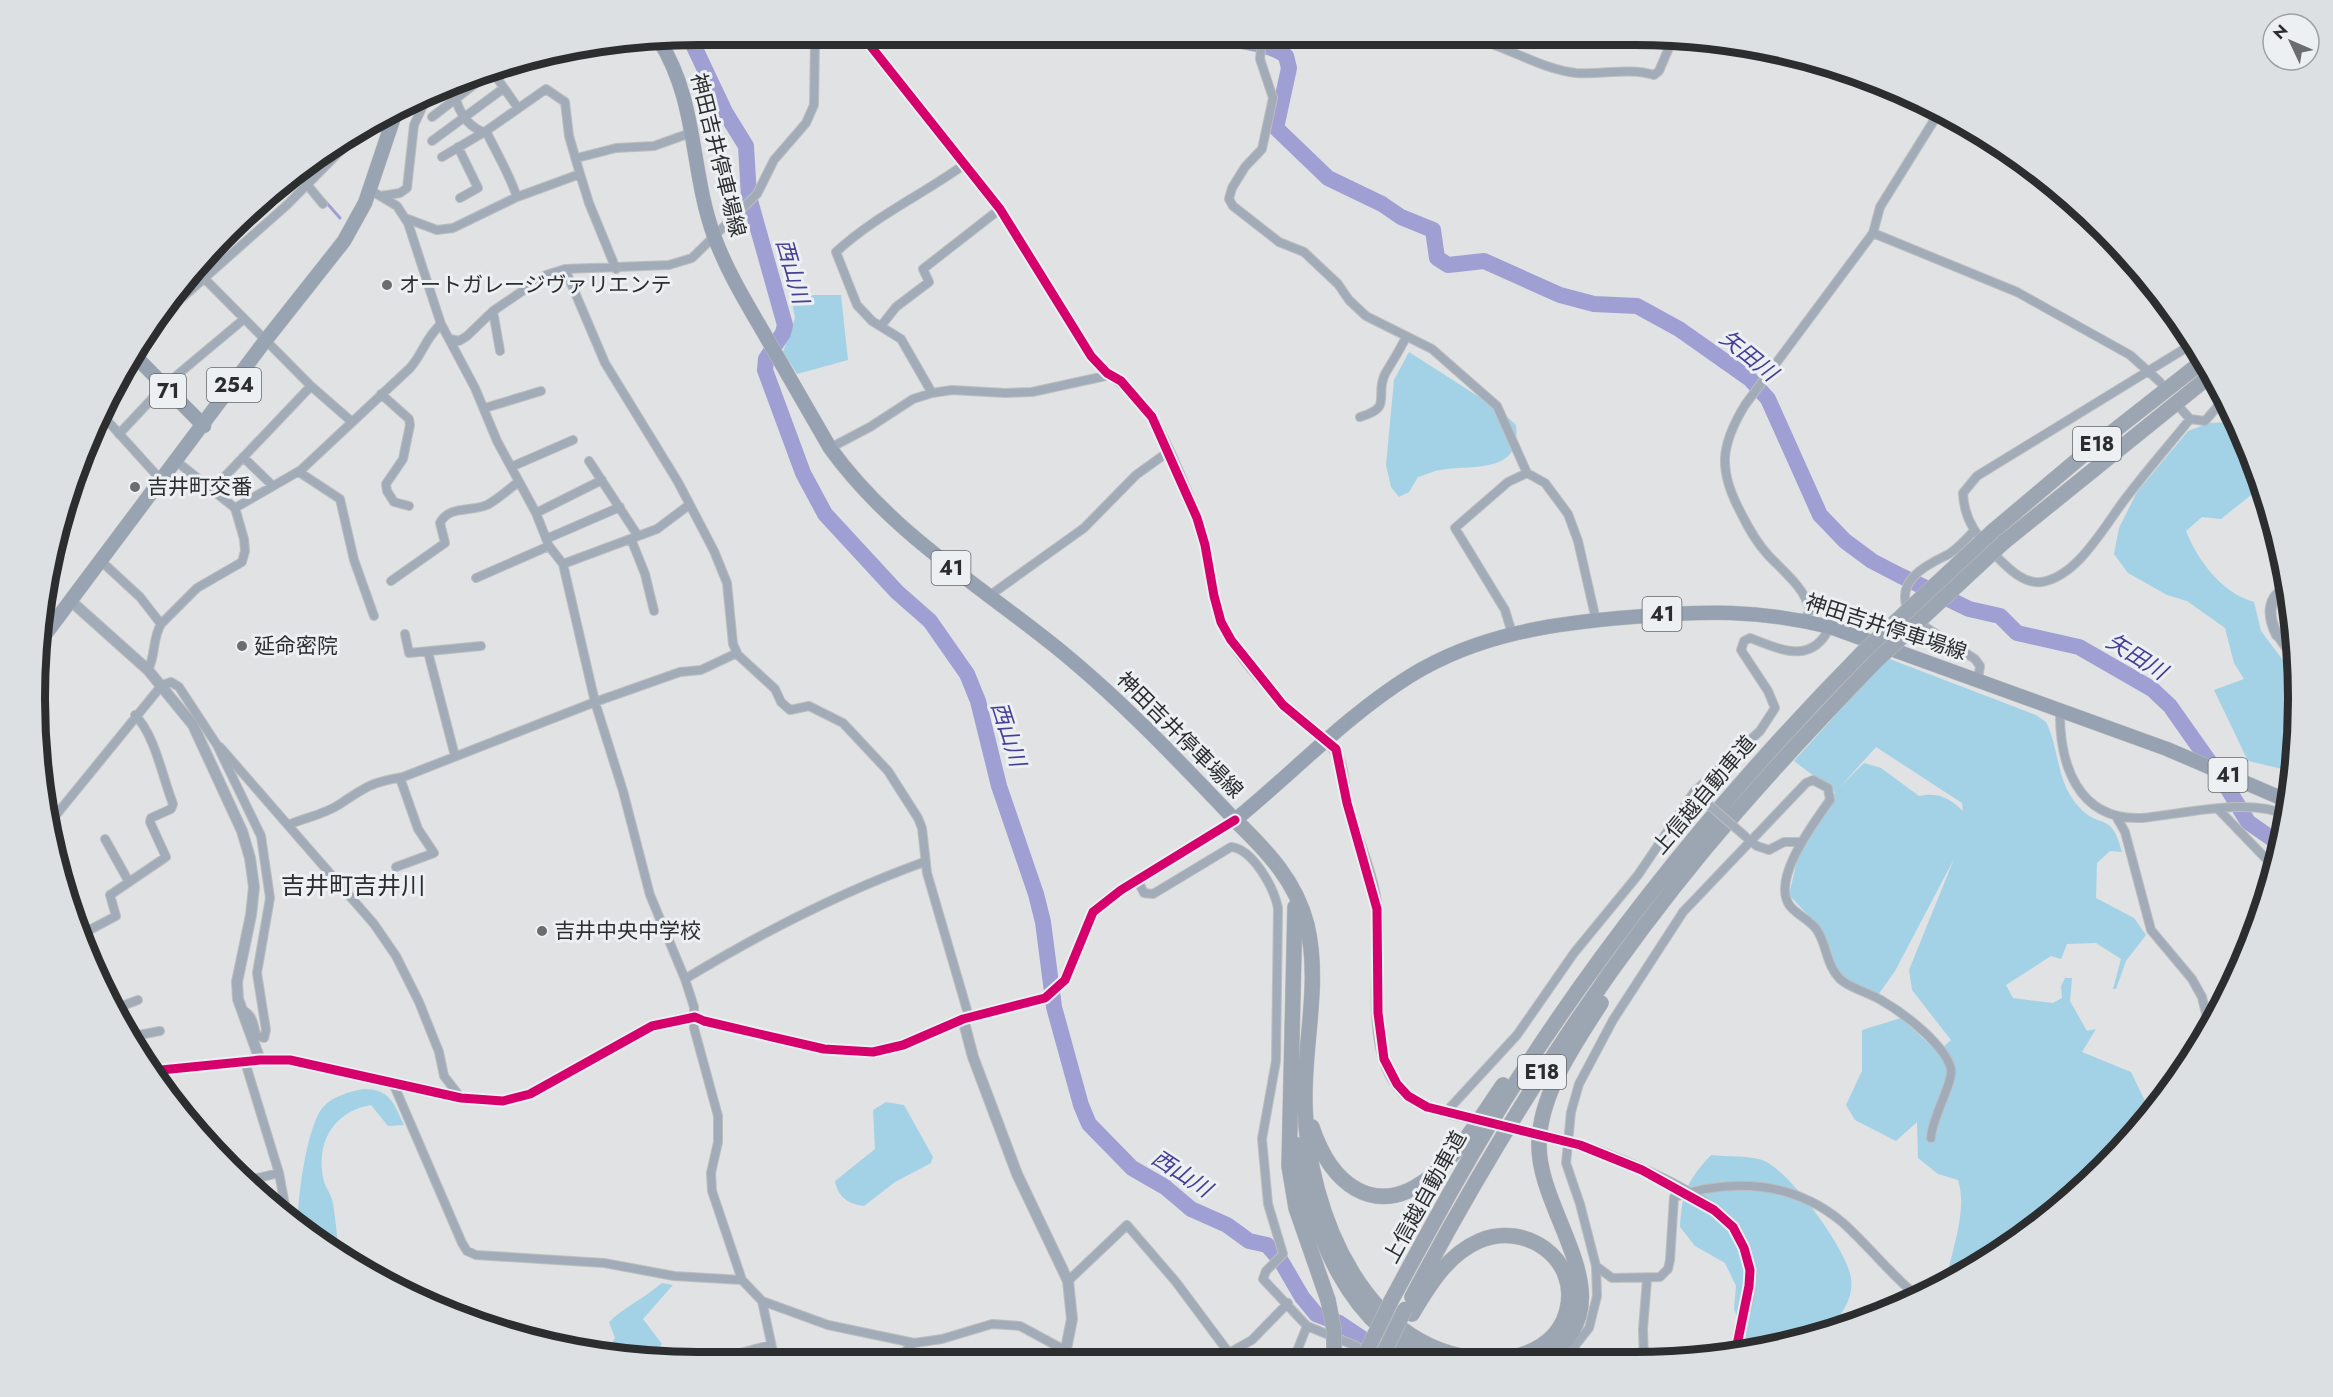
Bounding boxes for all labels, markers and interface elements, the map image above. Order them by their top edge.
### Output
north arrow [2261,12,2321,72]
text: N [2268,19,2293,44]
street label: 神田吉井停車場線 [683,70,753,240]
water label: 西山川 [769,235,818,309]
place label: オートガレージヴァリエンテ [399,270,672,300]
marker: オートガレージヴァリエンテ [380,278,394,292]
water label: 矢田川 [1713,322,1786,389]
road number: 254 [207,368,261,402]
road number: 71 [150,374,186,408]
road number: E18 [2073,427,2121,461]
place label: 吉井町交番 [147,472,252,502]
marker: 吉井町交番 [128,480,142,494]
road number: 41 [932,551,970,585]
street label: 神田吉井停車場線 [1801,587,1971,667]
road number: 41 [1642,597,1682,631]
water label: 矢田川 [2101,625,2175,688]
place label: 延命密院 [254,631,338,661]
marker: 延命密院 [235,639,249,653]
street label: 神田吉井停車場線 [1110,665,1250,805]
water label: 西山川 [984,698,1035,772]
street label: 上信越自動車道 [1645,729,1763,861]
road number: 41 [2208,758,2248,792]
district label: 吉井町吉井川 [281,868,425,903]
place label: 吉井中央中学校 [554,916,701,946]
marker: 吉井中央中学校 [535,924,549,938]
road number: E18 [1518,1055,1566,1089]
street label: 上信越自動車道 [1376,1125,1474,1269]
water label: 西山川 [1146,1142,1220,1205]

